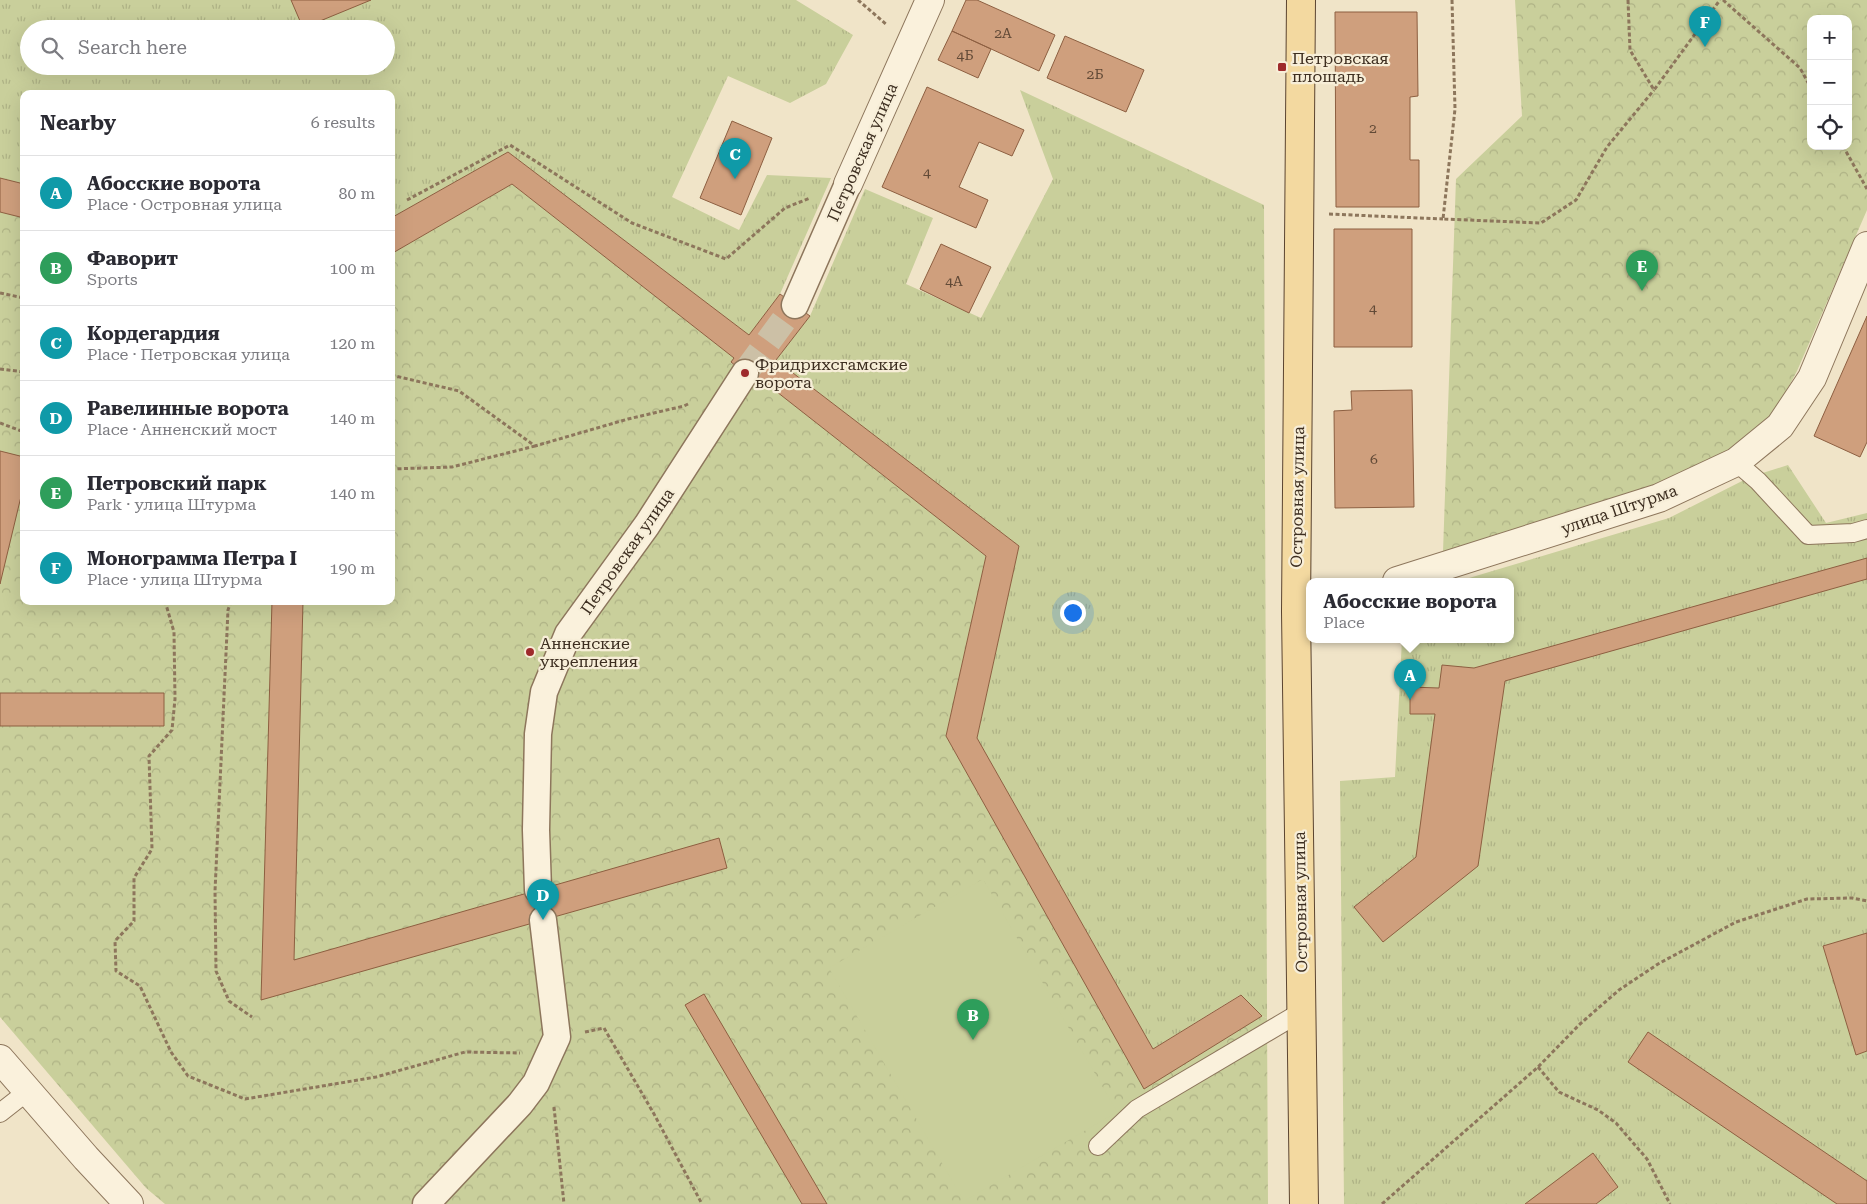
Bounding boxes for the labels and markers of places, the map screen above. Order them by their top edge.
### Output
pin: F [1689,6,1721,47]
place label: Петровская площадь [1292,49,1389,86]
marker: Петровская площадь [1276,61,1288,73]
pin: C [719,138,751,179]
pin: E [1626,250,1658,291]
place label: Фридрихсгамские ворота [755,355,908,392]
marker: Фридрихсгамские ворота [739,367,751,379]
place label: Анненские укрепления [540,634,638,671]
marker: Анненские укрепления [524,646,536,658]
pin: A [1394,659,1426,700]
pin: D [527,879,559,920]
pin: B [957,999,989,1040]

